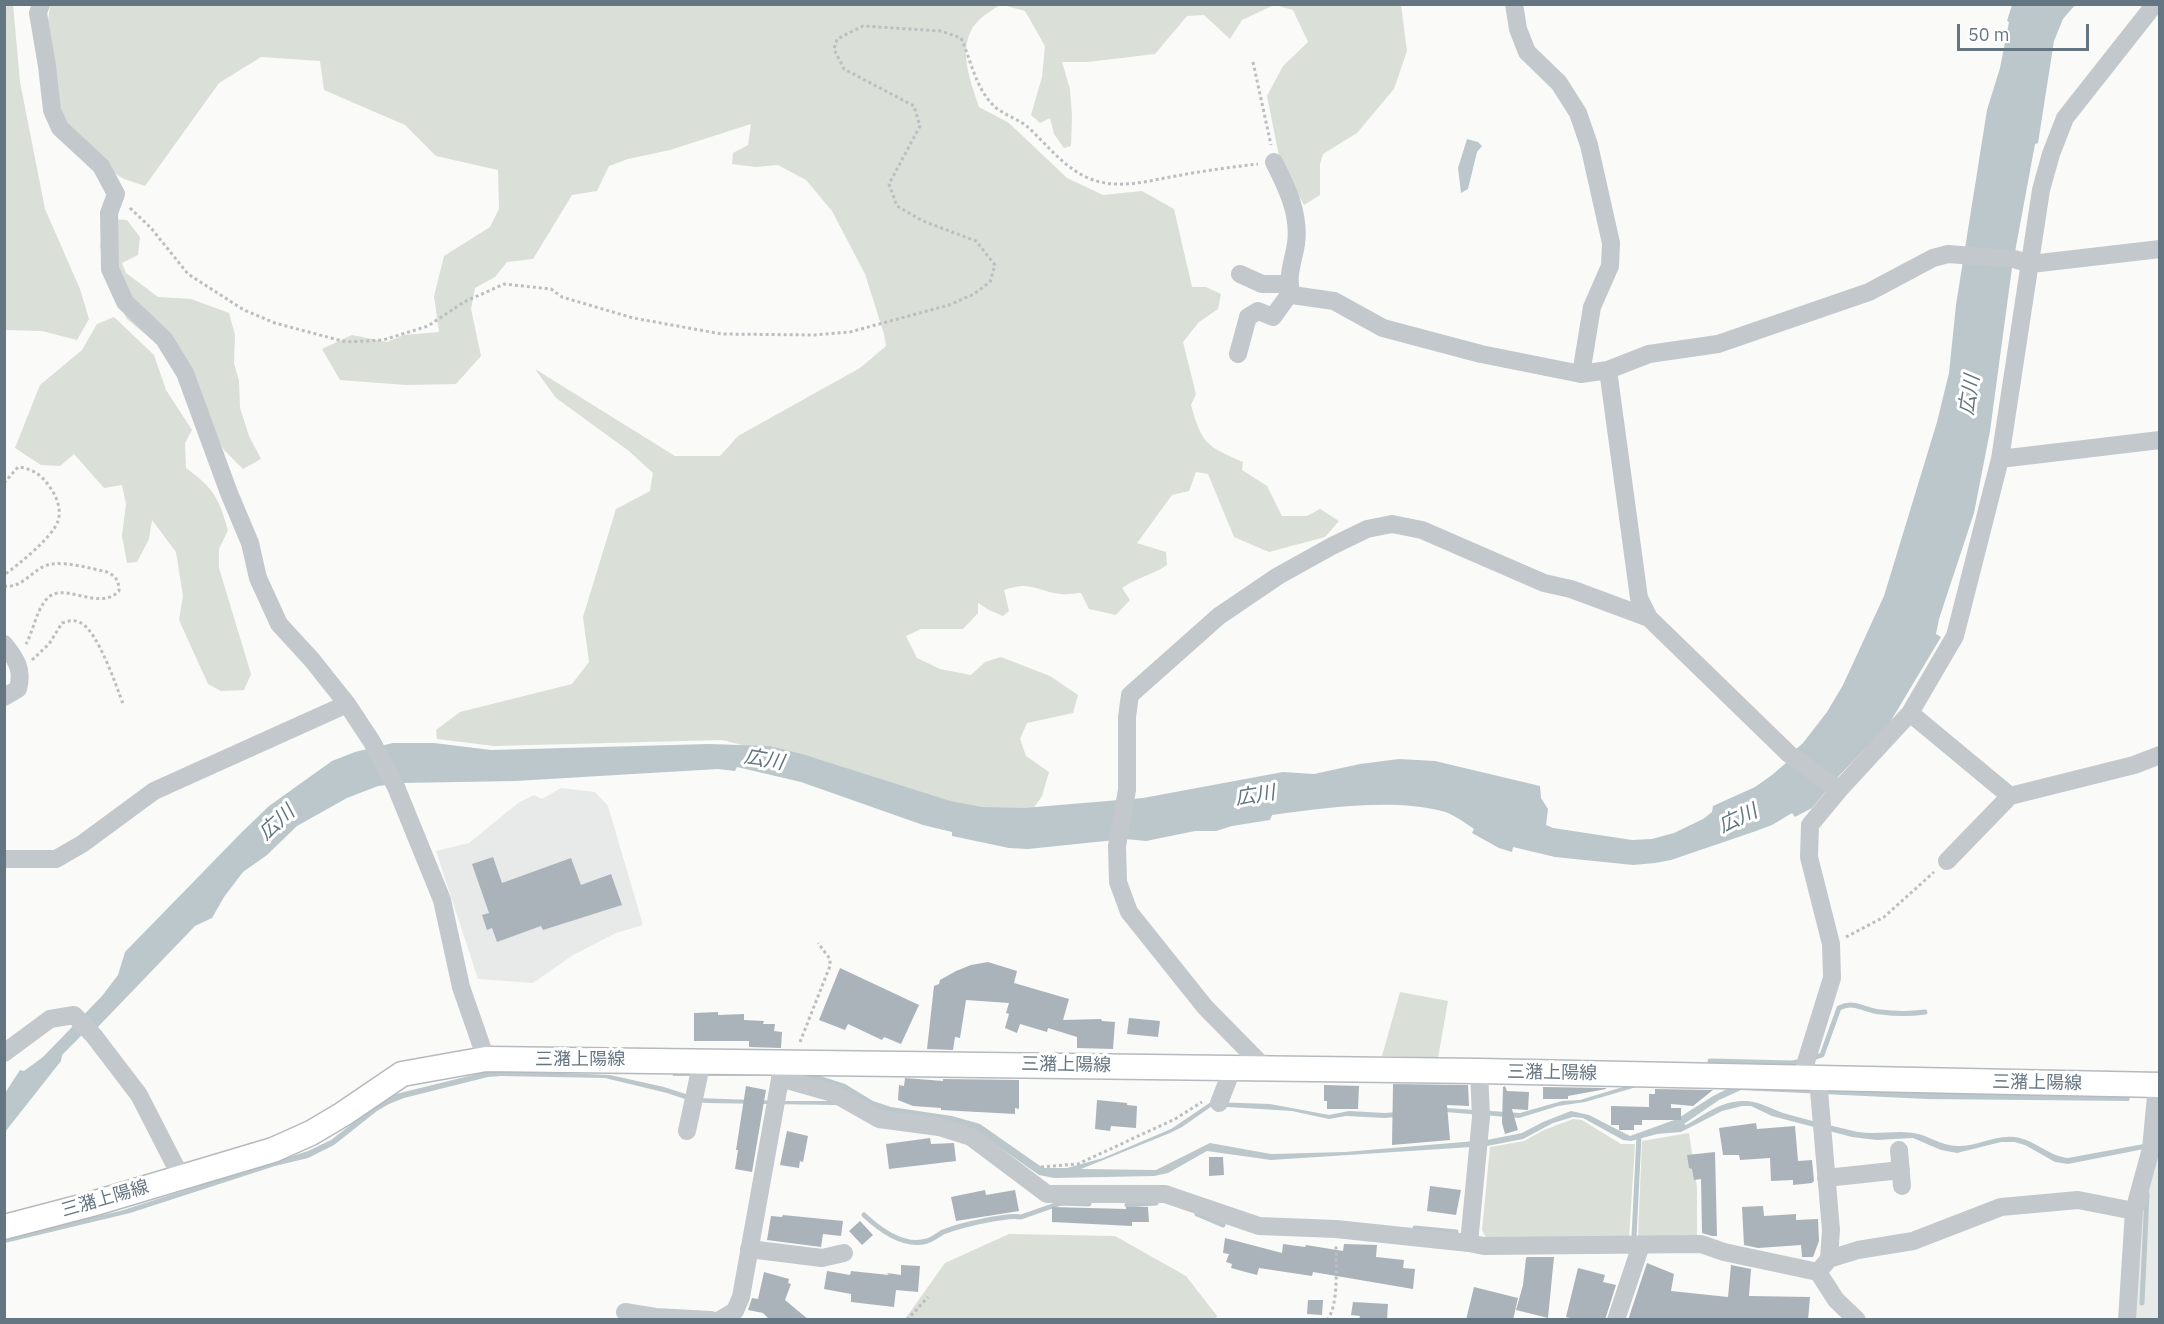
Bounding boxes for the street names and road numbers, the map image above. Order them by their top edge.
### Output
street label: 三潴上陽線 [535,1049,625,1071]
street label: 三潴上陽線 [1021,1053,1111,1077]
street label: 三潴上陽線 [1507,1061,1597,1085]
street label: 三潴上陽線 [1992,1071,2082,1095]
street label: 三潴上陽線 [59,1176,151,1222]

